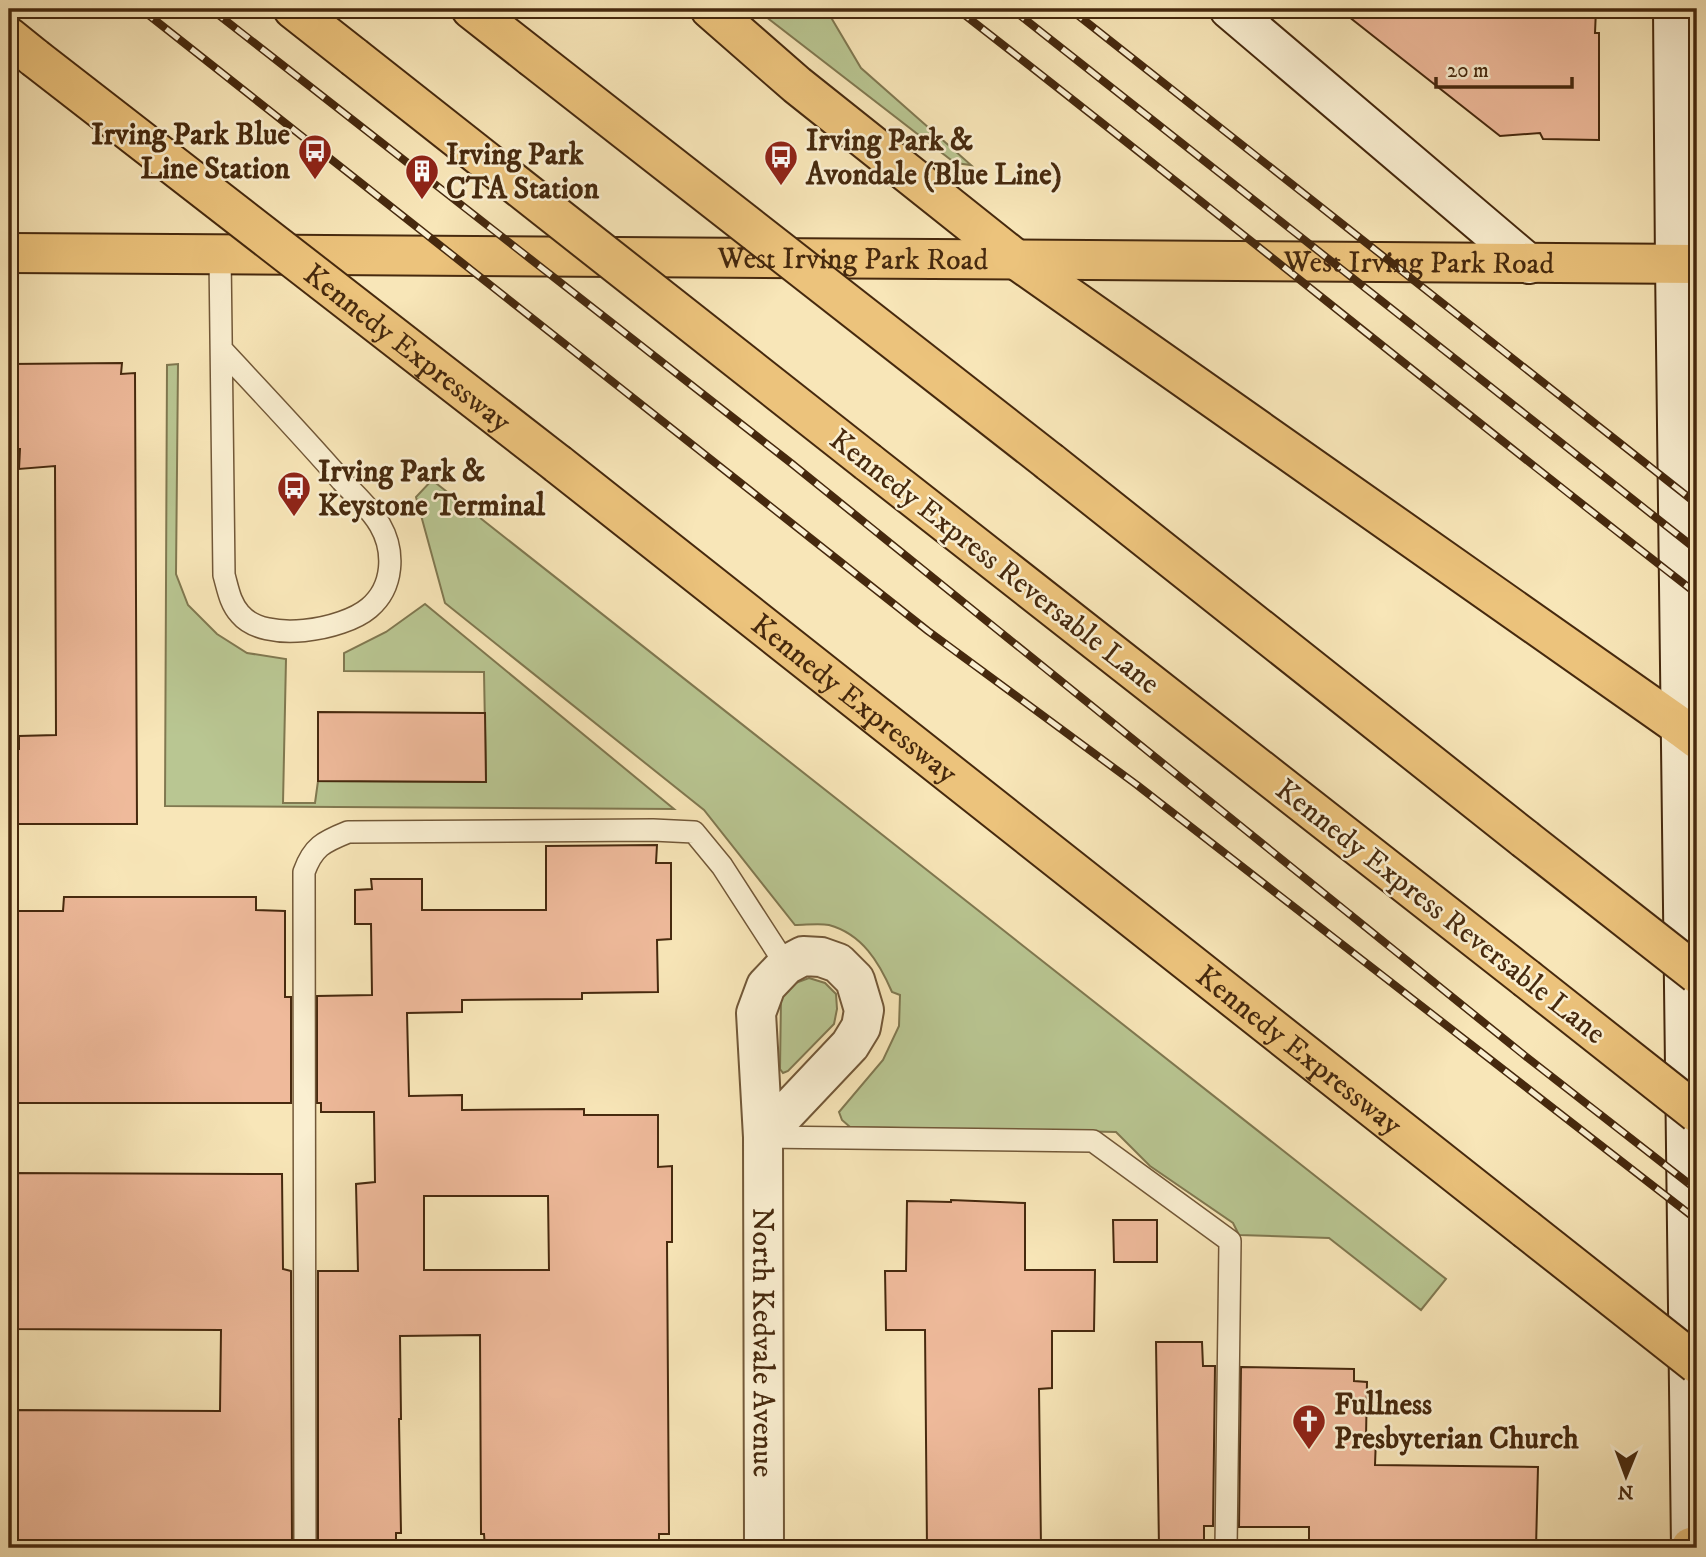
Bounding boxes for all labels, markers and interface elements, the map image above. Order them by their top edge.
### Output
scale bar [1436,46,1573,90]
text: 20 m [1447,58,1489,84]
place label: Irving Park Blue Line Station [91,117,291,188]
place label: Irving Park & Avondale (Blue Line) [805,123,1062,194]
bus stop icon: Irving Park Blue Line Station [296,132,334,181]
place label: Irving Park CTA Station [446,137,599,208]
bus stop icon: Irving Park & Avondale (Blue Line) [762,138,800,187]
building icon: Irving Park CTA Station [403,152,441,201]
street label: West Irving Park Road [716,241,989,279]
street label: West Irving Park Road [1282,244,1555,283]
street label: Kennedy Expressway [296,256,519,441]
street label: Kennedy Express Reversable Lane [822,422,1167,703]
place label: Irving Park & Keystone Terminal [318,454,546,525]
bus stop icon: Irving Park & Keystone Terminal [275,469,313,518]
street label: Kennedy Expressway [743,607,965,793]
street label: Kennedy Express Reversable Lane [1268,772,1613,1053]
street label: Kennedy Expressway [1188,958,1410,1144]
street label: North Kedvale Avenue [743,1207,781,1477]
place label: Fullness Presbyterian Church [1334,1387,1579,1458]
church icon: Fullness Presbyterian Church [1290,1402,1328,1451]
north arrow [1590,1442,1660,1512]
text: N [1617,1480,1634,1503]

